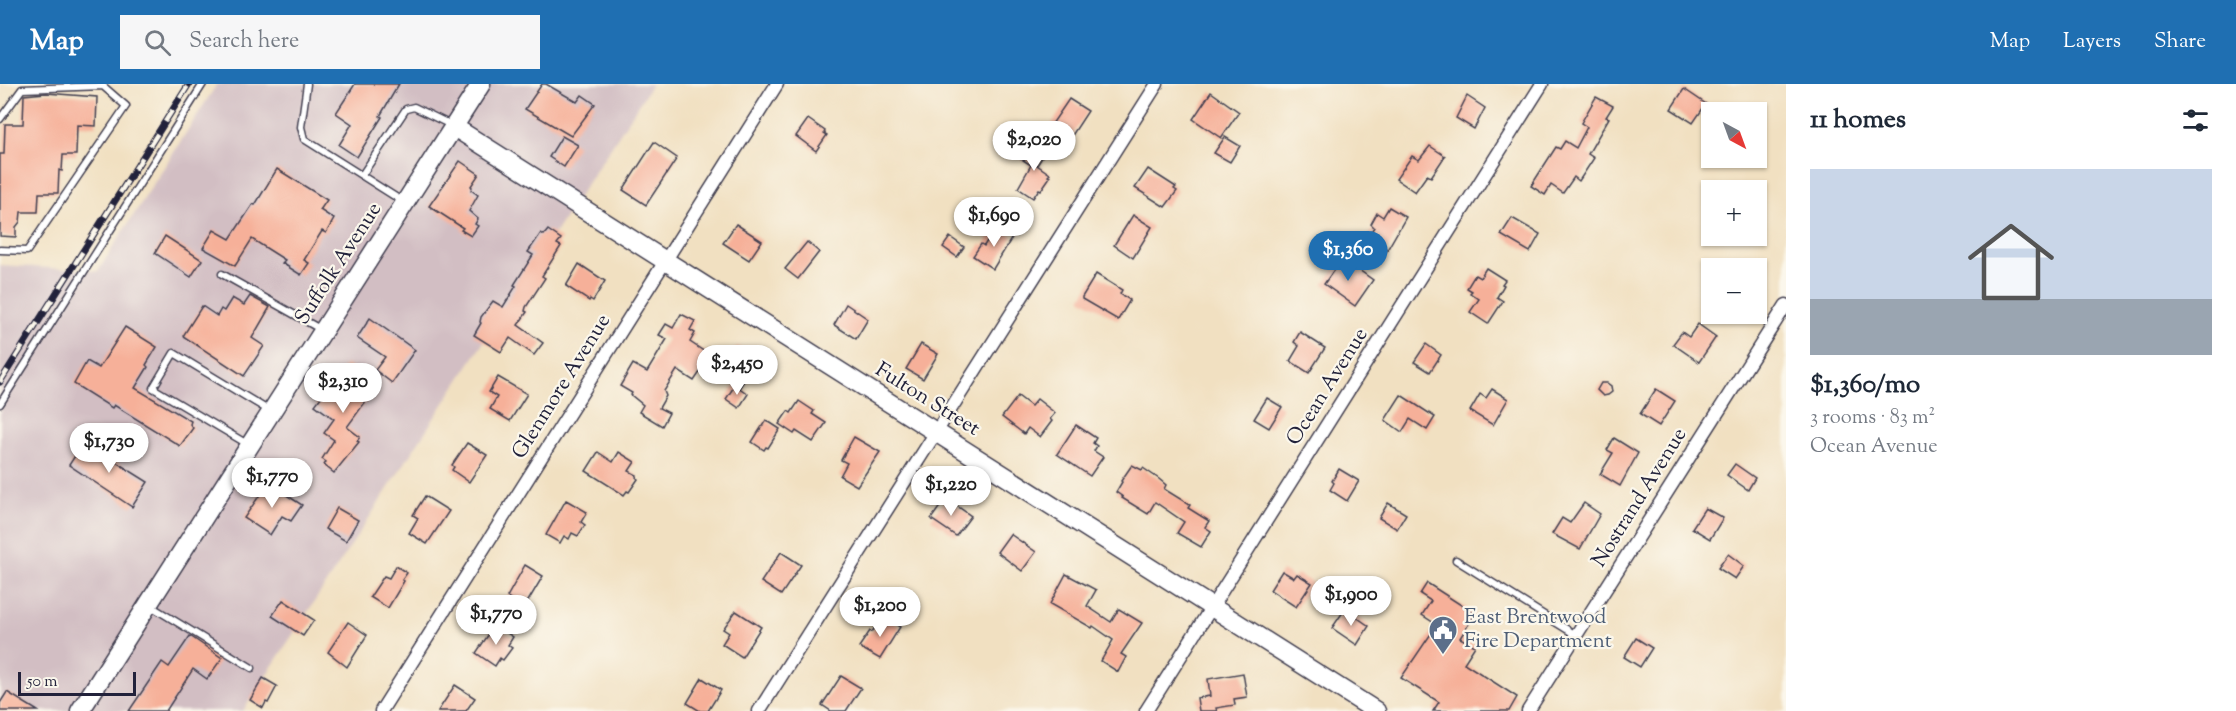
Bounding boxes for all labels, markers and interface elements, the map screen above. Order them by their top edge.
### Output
search box [120,15,540,69]
text: Map [30,22,84,62]
icon: search [141,26,174,59]
text: Search here [189,26,299,58]
text: Map [1990,27,2030,57]
text: Layers [2063,27,2121,57]
text: Share [2154,27,2206,57]
north arrow [1701,102,1767,168]
map controls [1701,102,1767,324]
text: 11 homes [1810,102,1906,139]
icon: filters [2179,104,2212,137]
pin: $2,020 [985,121,1083,172]
text: $2,020 [1007,126,1061,155]
button: + [1701,180,1767,246]
street label: Suffolk Avenue [288,197,390,331]
pin: $1,690 [945,197,1043,248]
text: $1,690 [968,202,1020,231]
icon: home [1957,208,2065,316]
pin: $1,360 [1299,231,1397,282]
text: $1,360 [1323,236,1373,265]
button: − [1701,258,1767,324]
street label: Glenmore Avenue [505,309,619,465]
street label: Ocean Avenue [1280,322,1376,452]
pin: $2,450 [688,345,786,396]
text: $2,450 [711,350,763,379]
street label: Fulton Street [869,356,985,444]
pin: $2,310 [294,363,392,414]
text: $1,360/mo [1810,367,1920,404]
text: $2,310 [318,368,368,397]
text: 3 rooms · 83 m² [1810,404,1935,433]
street label: Nostrand Avenue [1585,422,1695,574]
pin: $1,730 [60,423,158,474]
text: $1,730 [84,428,134,457]
text: Ocean Avenue [1810,433,1938,462]
pin: $1,770 [223,458,321,509]
text: $1,770 [246,463,298,492]
pin: $1,220 [902,466,1000,517]
text: $1,220 [925,471,977,500]
pin: $1,900 [1302,576,1400,627]
text: $1,900 [1325,581,1377,610]
pin: $1,200 [831,587,929,638]
text: $1,200 [854,592,906,621]
pin: $1,770 [447,595,545,646]
text: $1,770 [470,600,522,629]
place label: East Brentwood Fire Department [1464,603,1612,657]
public building icon: East Brentwood Fire Department [1427,614,1459,656]
scale bar [18,669,136,696]
text: 50 m [27,671,58,694]

